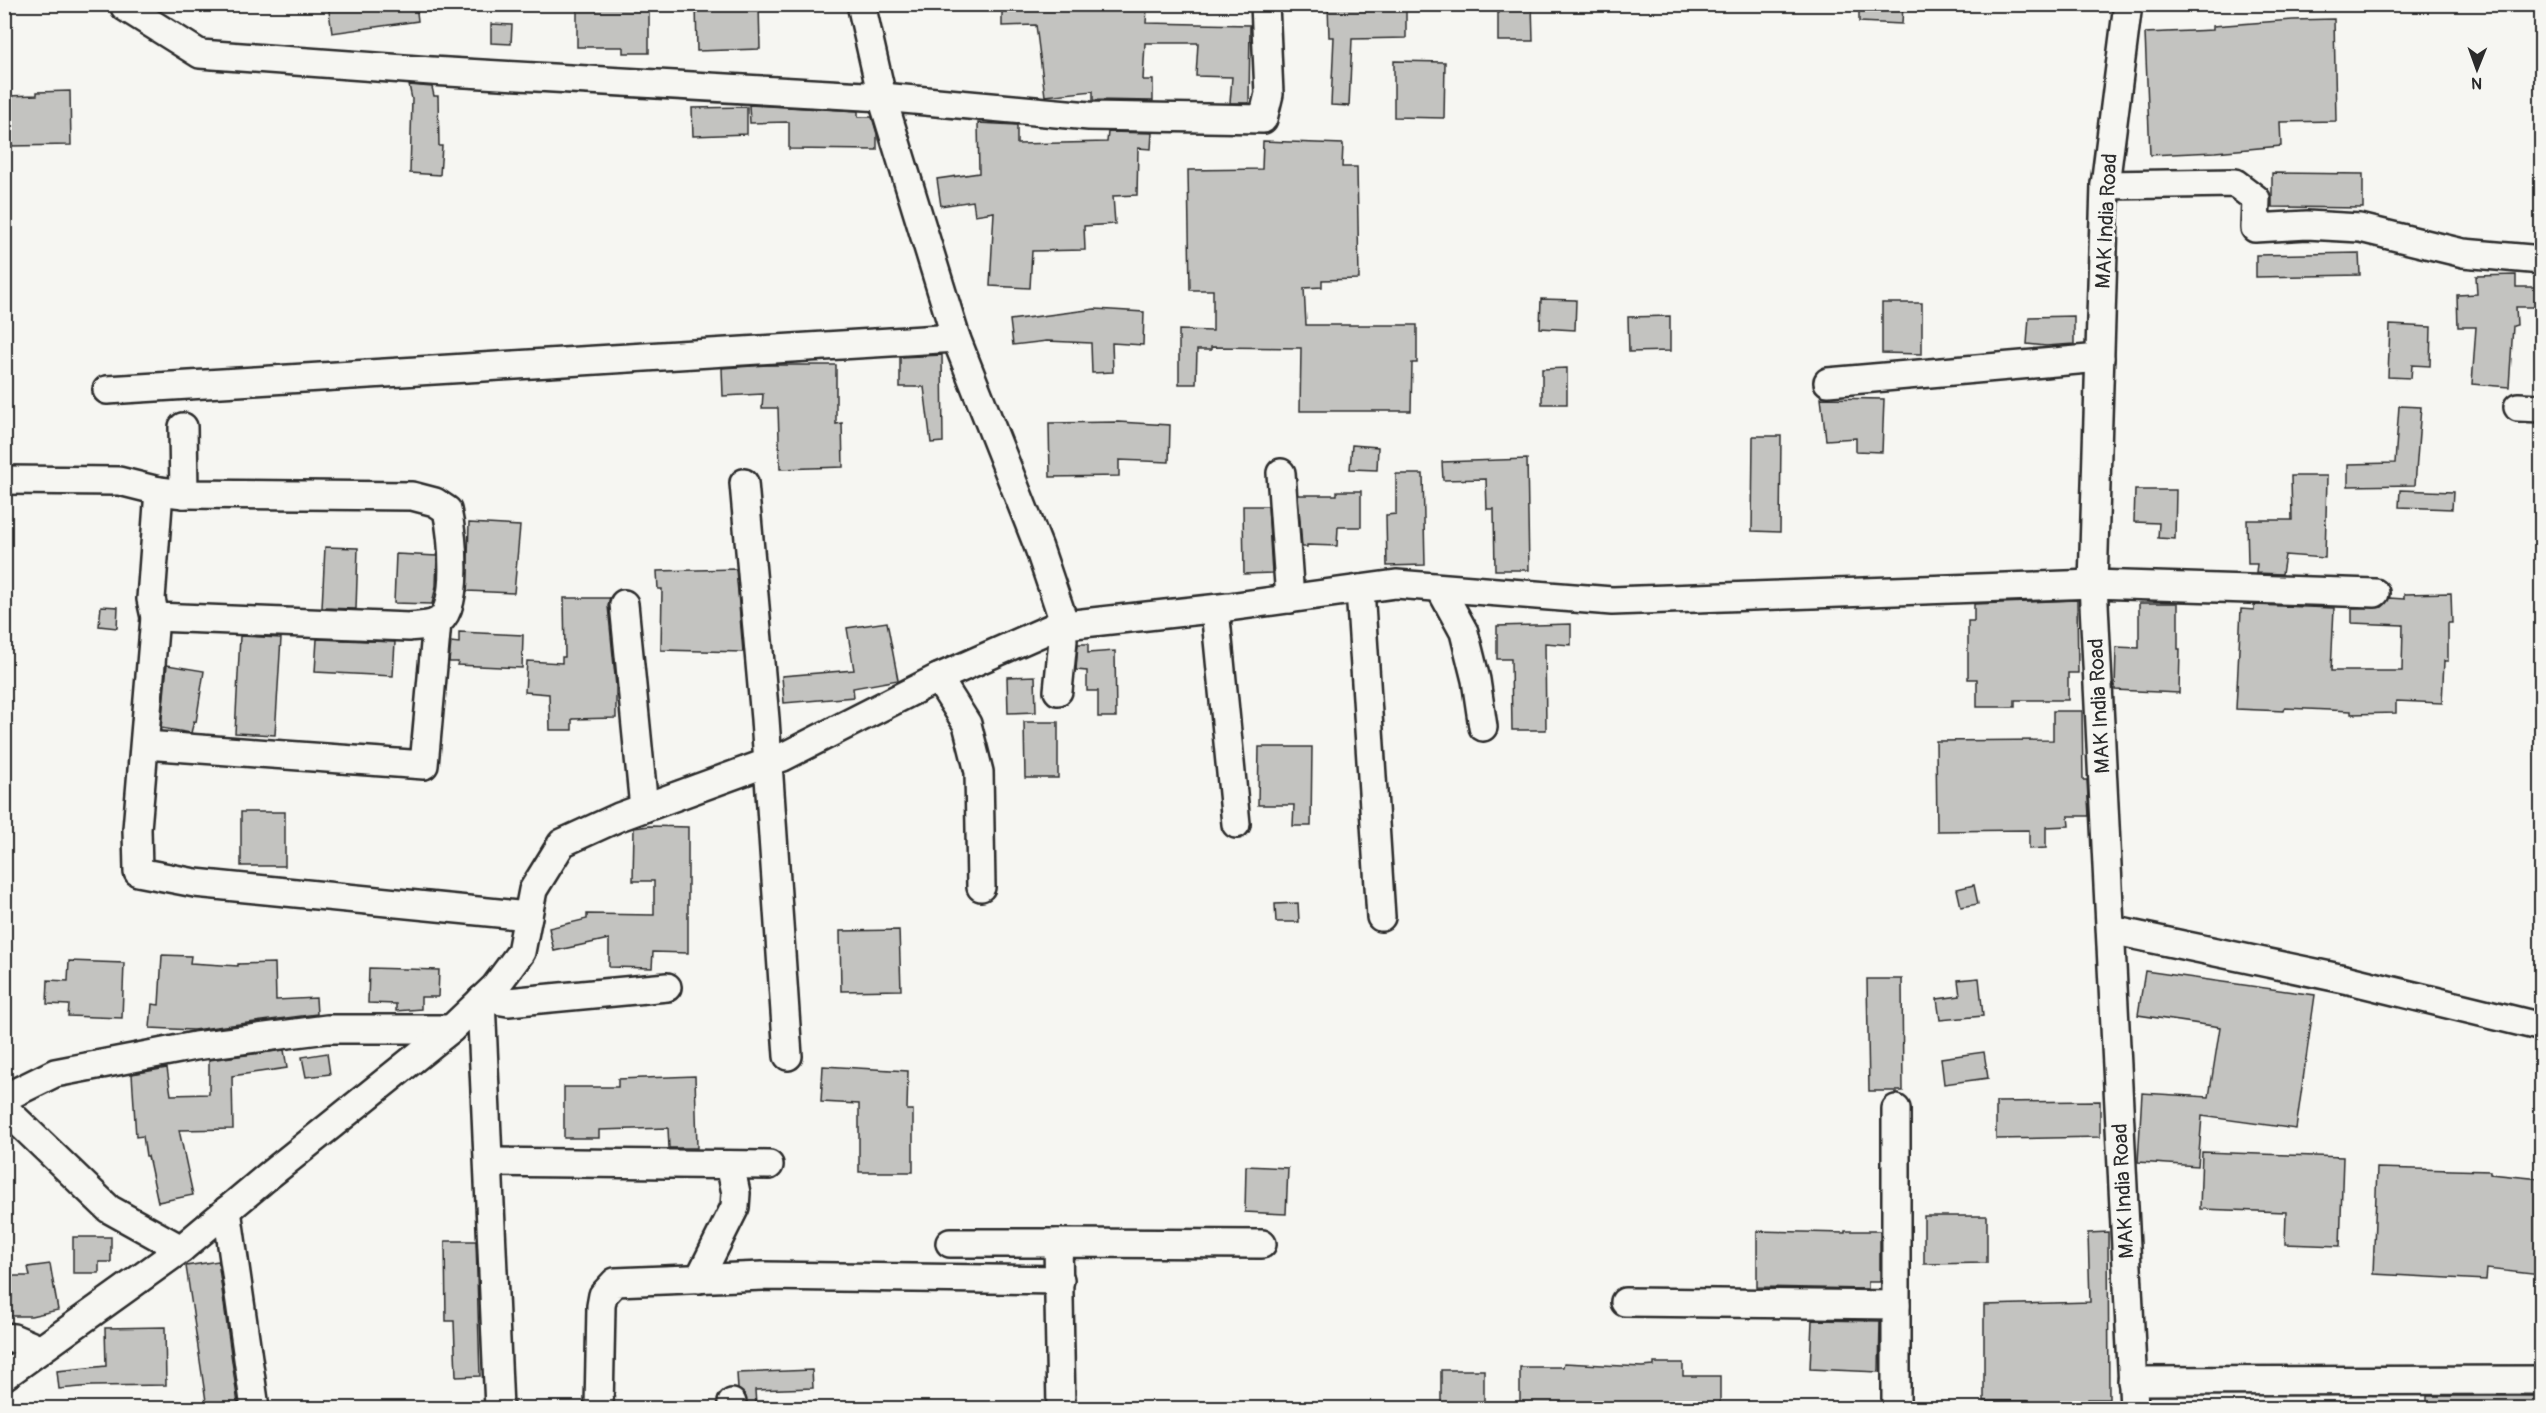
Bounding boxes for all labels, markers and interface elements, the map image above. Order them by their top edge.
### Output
north arrow [2447,39,2507,99]
text: N [2471,73,2482,93]
street label: MAK India Road [2089,153,2124,289]
street label: MAK India Road [2082,638,2117,774]
street label: MAK India Road [2106,1123,2141,1259]

